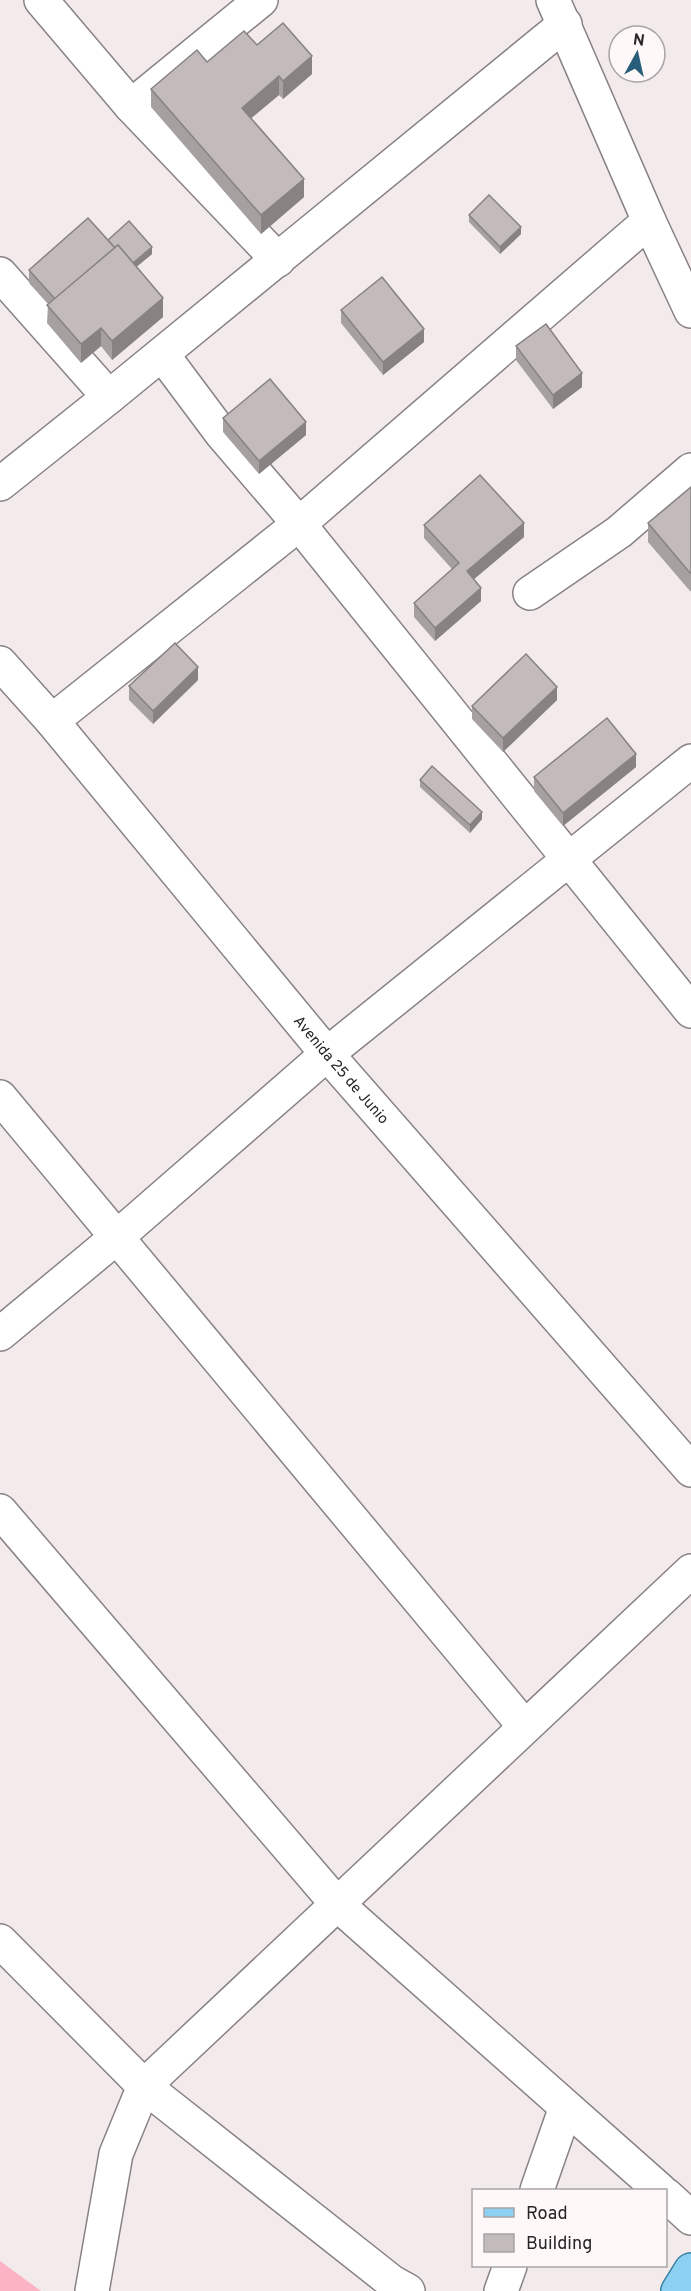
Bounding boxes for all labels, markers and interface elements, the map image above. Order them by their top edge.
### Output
north arrow [607,24,667,84]
text: N [632,30,646,52]
street label: Avenida 25 de Junio [288,1012,392,1129]
legend [472,2189,667,2267]
text: Road [526,2203,568,2226]
text: Building [526,2233,592,2256]

